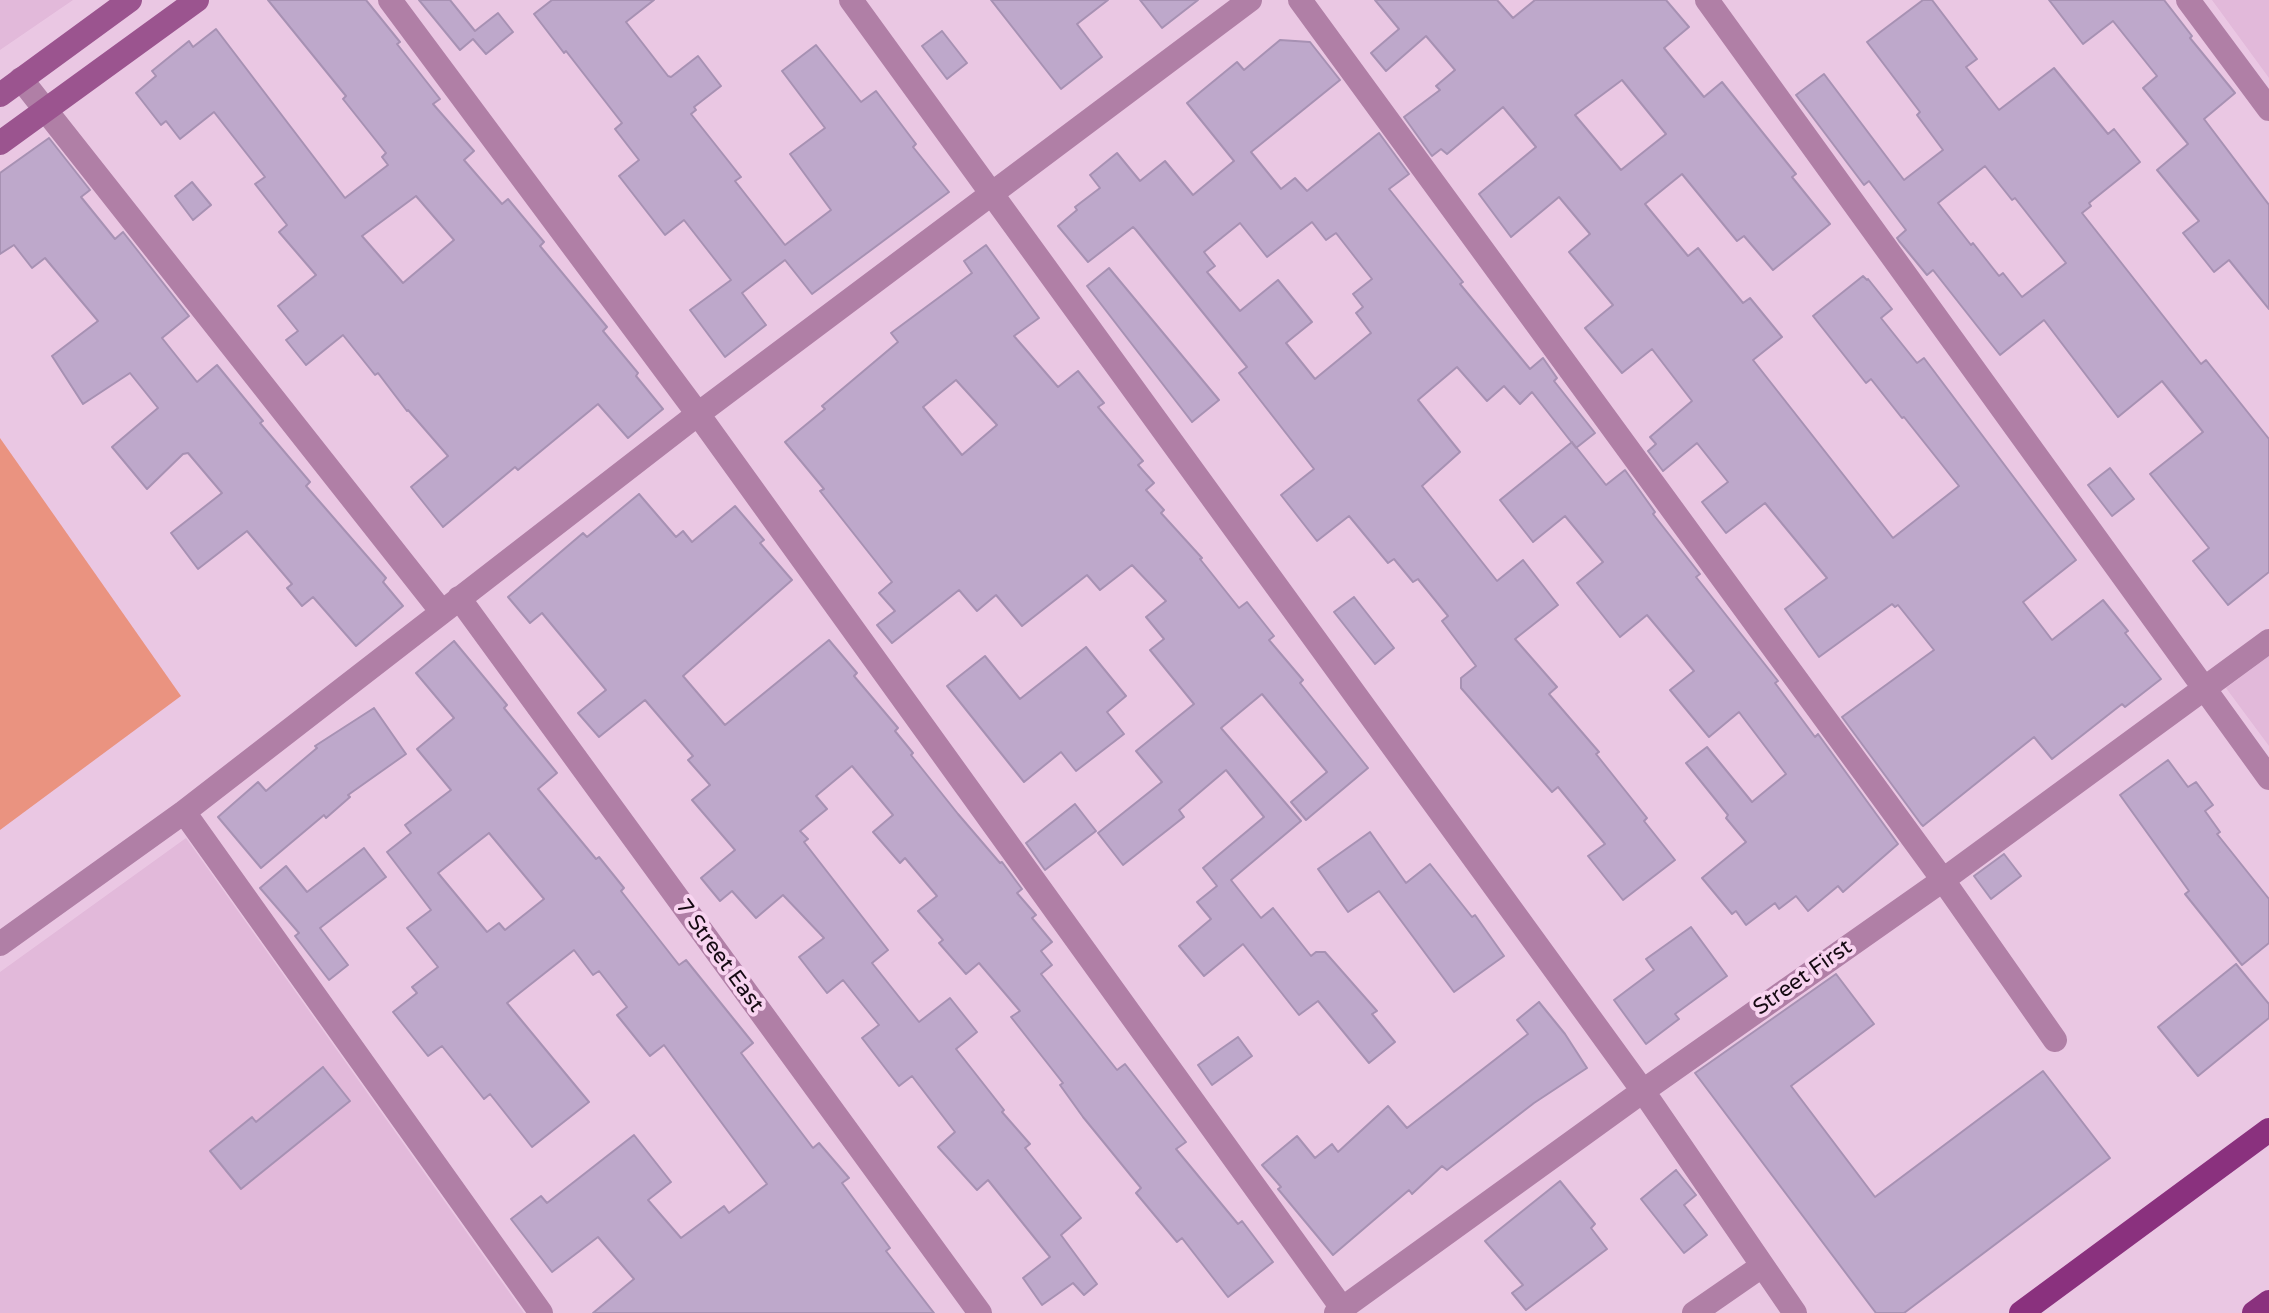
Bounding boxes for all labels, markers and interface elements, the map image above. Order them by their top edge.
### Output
street label: 7 Street East [669,894,769,1018]
street label: Street First [1749,934,1857,1022]

